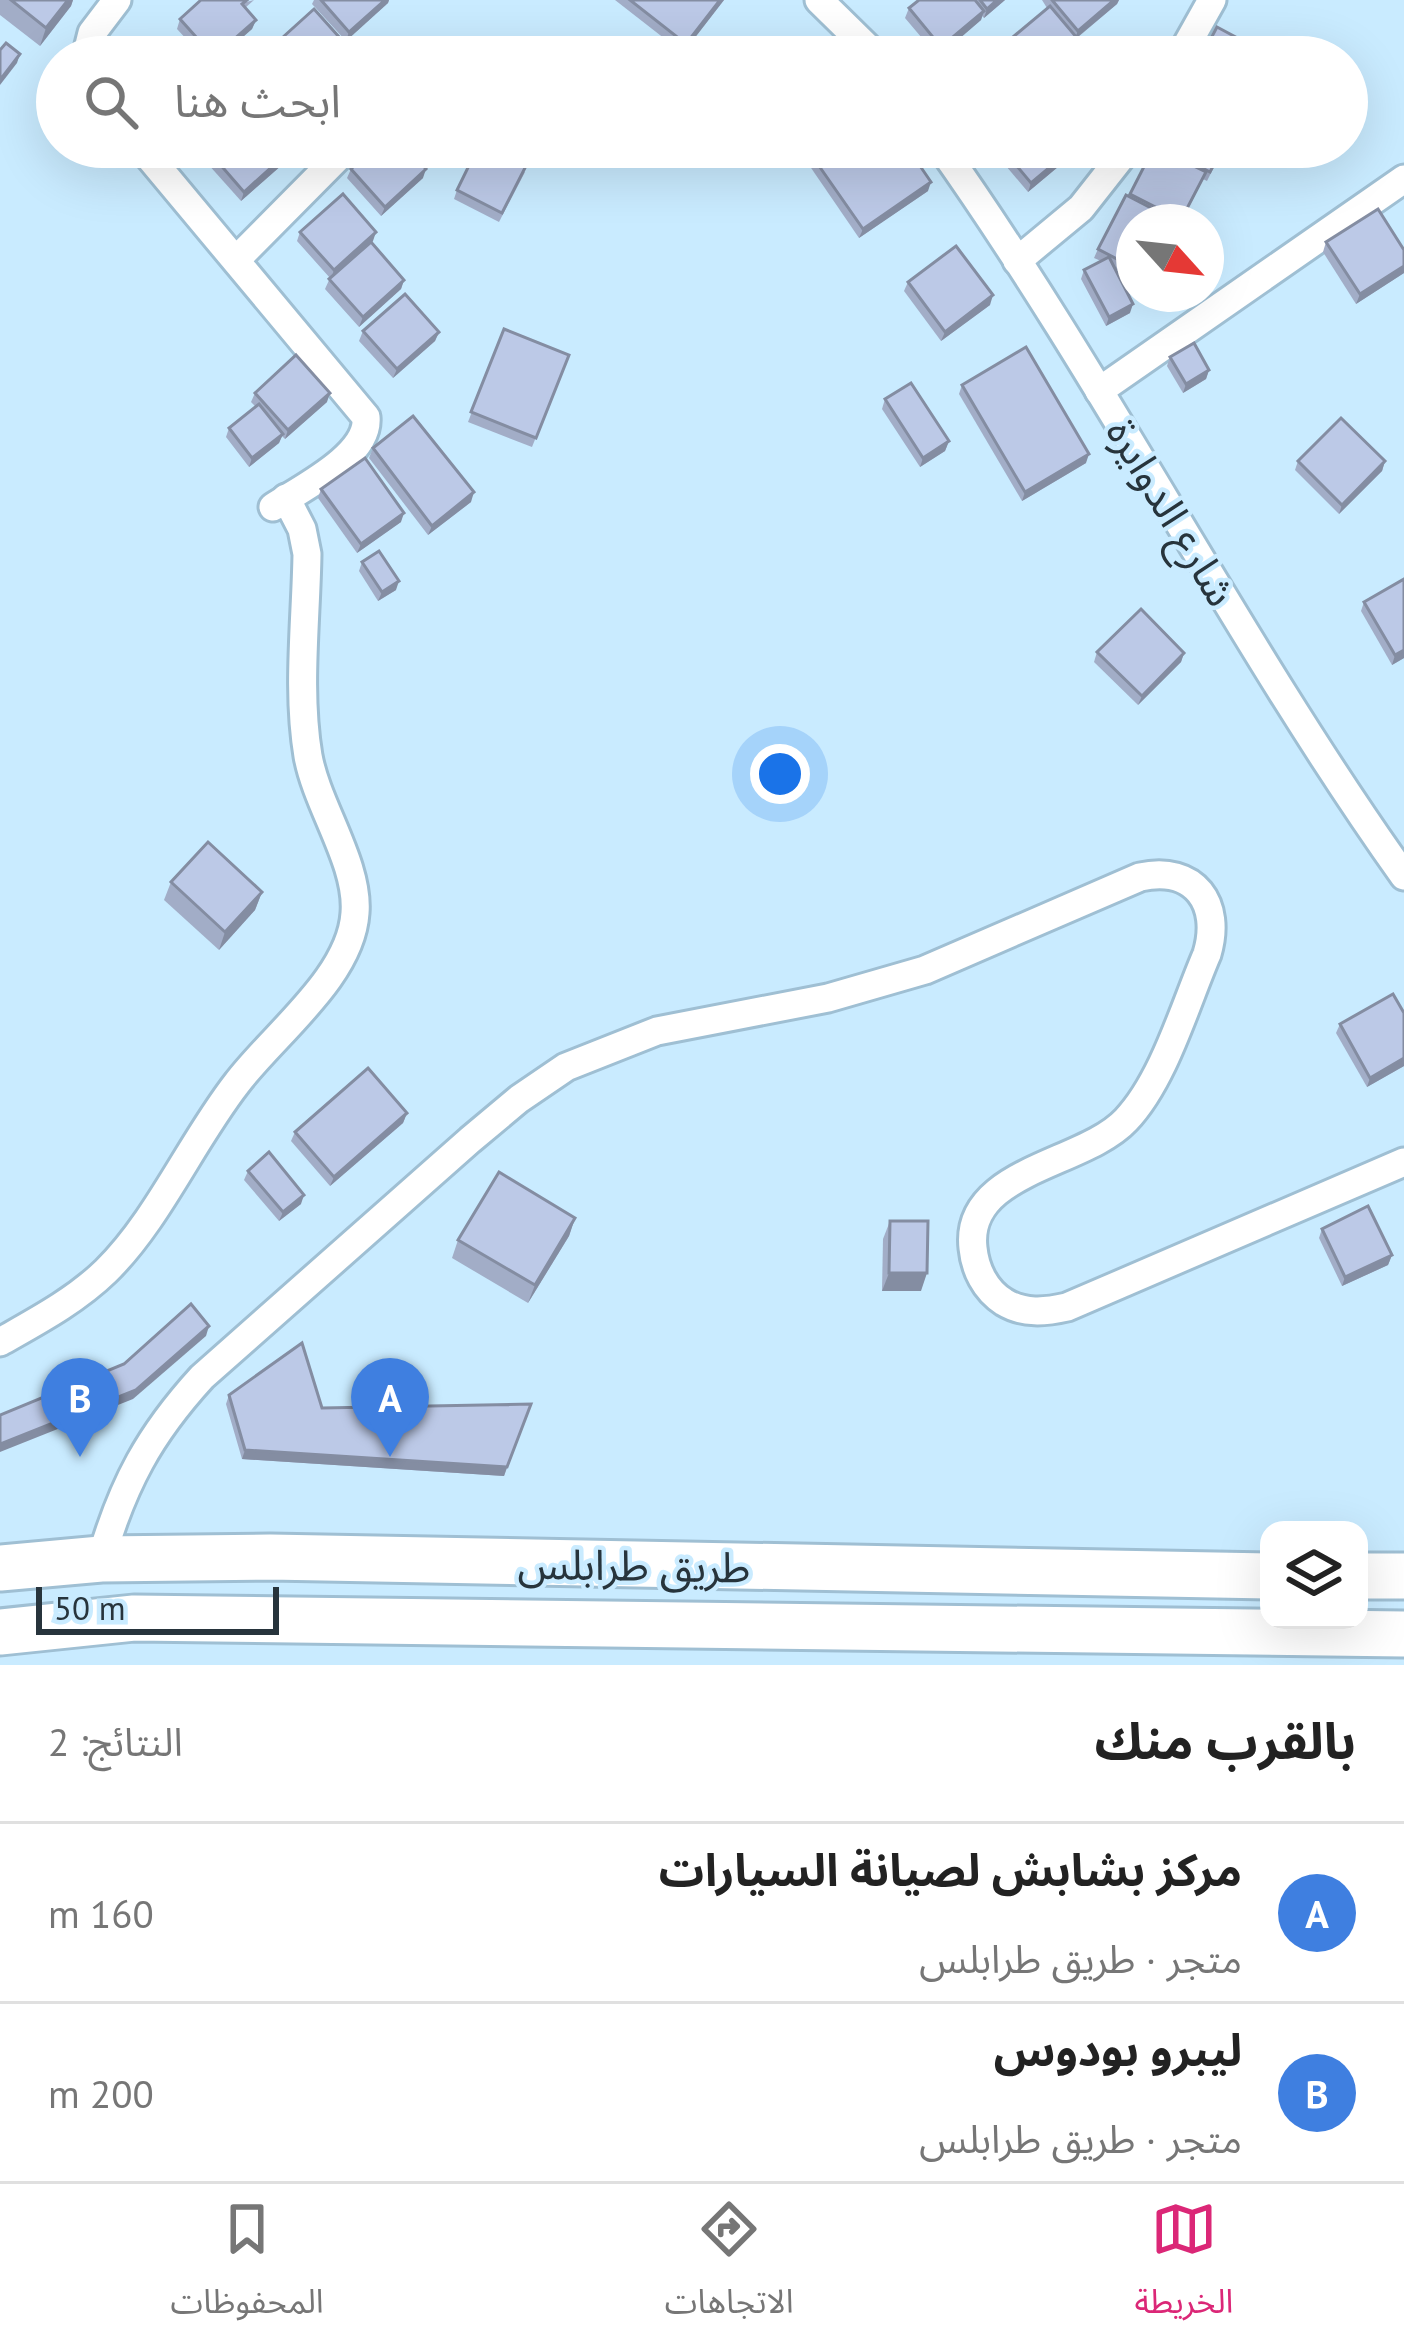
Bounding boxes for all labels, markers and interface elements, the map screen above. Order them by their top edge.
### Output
search box [36,36,1368,168]
icon: search [78,69,144,135]
text: ابحث هنا [174,71,341,129]
north arrow [1116,204,1224,312]
street label: شارع الدوايرة [1090,408,1250,619]
your location [750,744,810,804]
pin: B [41,1358,119,1457]
pin: A [351,1358,429,1457]
map controls [1260,1521,1368,1629]
button: layers [1260,1521,1368,1629]
street label: طريق طرابلس [517,1535,751,1595]
scale bar [36,1581,279,1634]
text: 50 m [54,1586,126,1629]
text: بالقرب منك [1094,1707,1356,1773]
text: النتائج: 2 [48,1716,183,1767]
text: مركز بشابش لصيانة السيارات [659,1840,1242,1898]
text: 160 m [48,1888,154,1939]
text: A [1305,1888,1329,1939]
text: متجر · طريق طرابلس [919,1933,1242,1984]
text: ليبرو بودوس [994,2020,1242,2078]
text: 200 m [48,2068,154,2119]
text: B [1305,2068,1329,2119]
text: متجر · طريق طرابلس [919,2113,1242,2164]
tab: المحفوظات [171,2196,324,2337]
tab: الاتجاهات [665,2196,794,2337]
tab: الخريطة [1135,2196,1233,2337]

